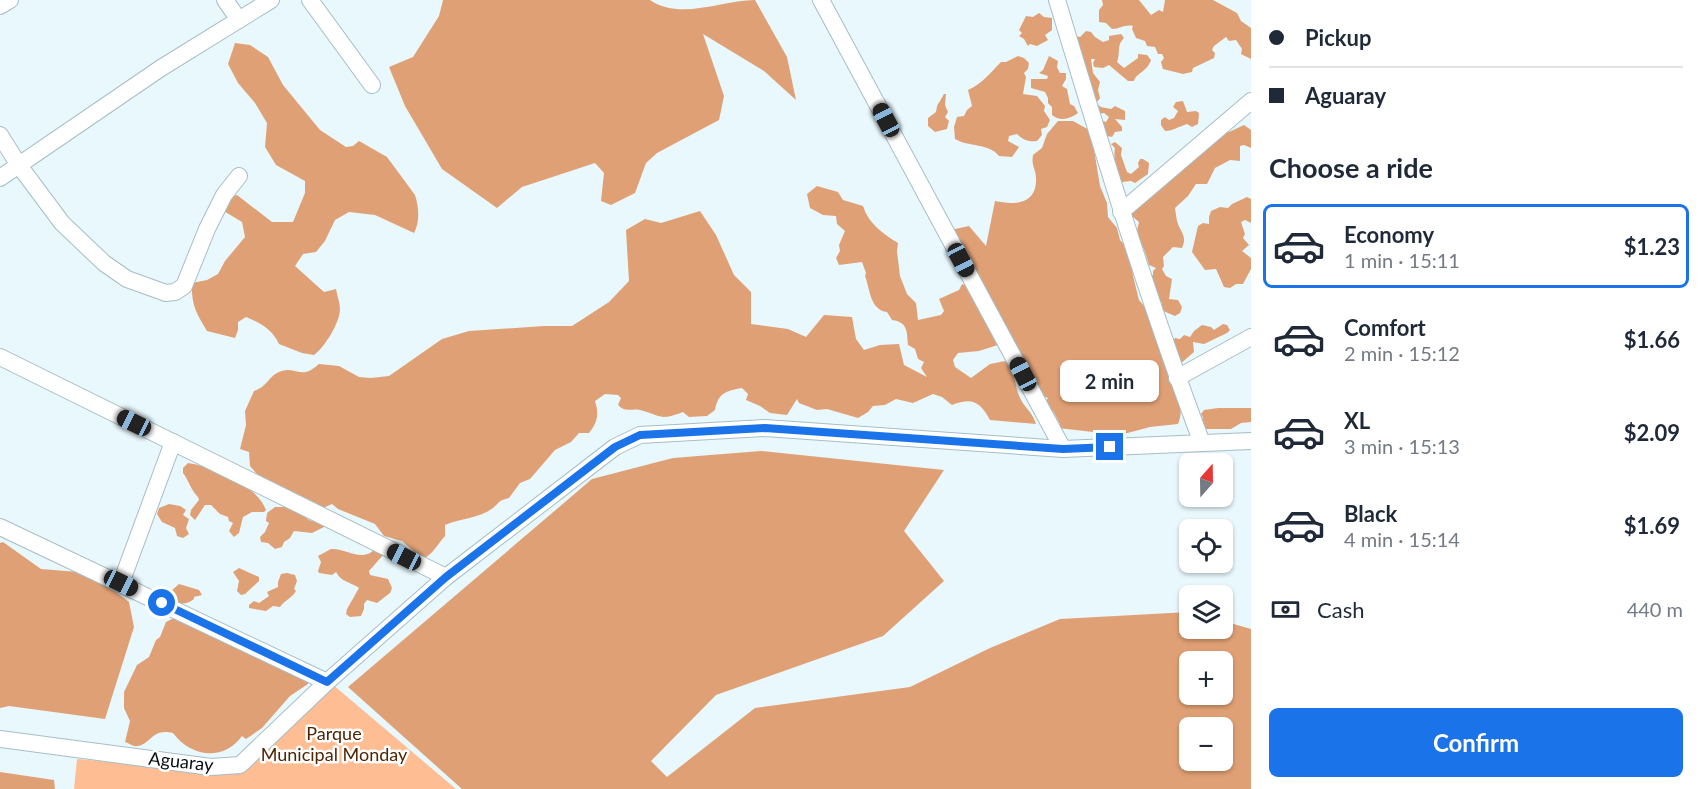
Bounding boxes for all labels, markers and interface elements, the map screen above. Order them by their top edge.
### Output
text: Pickup [1305,24,1371,51]
text: Aguaray [1305,82,1386,109]
car [870,100,902,140]
text: Choose a ride [1269,151,1433,184]
icon: car [1272,219,1326,273]
text: Economy [1344,221,1434,248]
text: $1.23 [1624,233,1680,260]
car [945,240,977,280]
text: 1 min · 15:11 [1344,248,1460,272]
icon: car [1272,312,1326,366]
text: Comfort [1344,314,1426,341]
text: $1.66 [1624,326,1680,353]
text: 2 min · 15:12 [1344,341,1460,365]
car [1007,354,1039,394]
callout: 2 min [1060,360,1160,402]
text: 2 min [1085,369,1134,393]
icon: car [1272,405,1326,459]
car [114,407,154,439]
text: XL [1344,407,1370,434]
text: $2.09 [1624,419,1680,446]
route end [1096,433,1123,460]
text: 3 min · 15:13 [1344,434,1460,458]
north arrow [1179,453,1233,507]
map controls [1179,453,1233,771]
icon: car [1272,498,1326,552]
text: Black [1344,500,1397,527]
text: $1.69 [1624,512,1680,539]
button: locate [1179,519,1233,573]
text: 4 min · 15:14 [1344,527,1460,551]
car [384,541,424,573]
car [101,567,141,599]
button: layers [1179,585,1233,639]
route start [148,589,175,616]
icon: cash [1269,593,1302,626]
text: Cash [1317,596,1364,623]
text: 440 m [1627,597,1683,621]
button: + [1179,651,1233,705]
button: Confirm [1269,708,1683,777]
button: − [1179,717,1233,771]
park label: Parque Municipal Monday [261,722,408,765]
street label: Aguaray [148,747,215,775]

